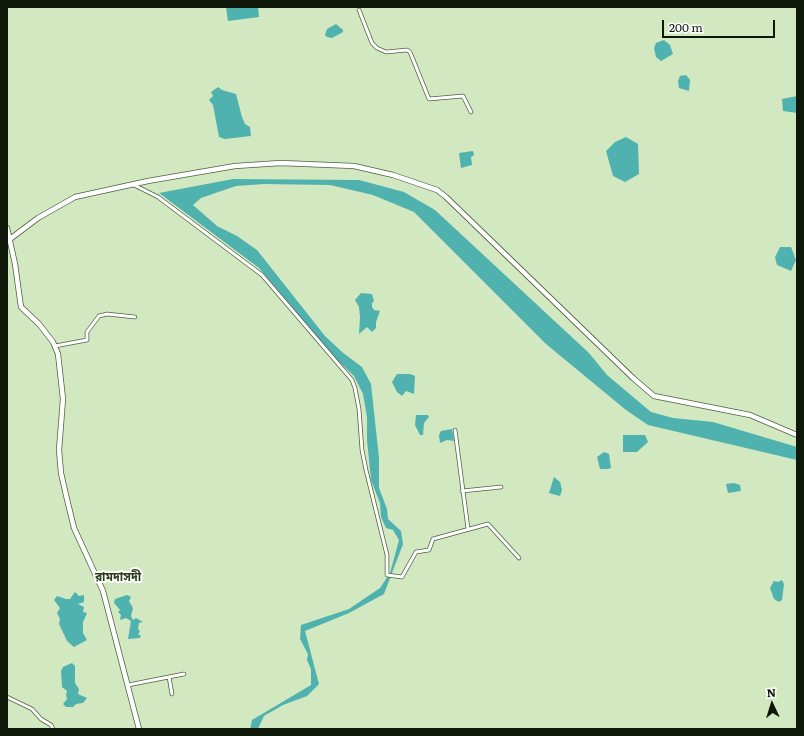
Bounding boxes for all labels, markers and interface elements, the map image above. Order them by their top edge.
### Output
scale bar [664,12,777,38]
text: 200 m [669,18,703,36]
district label: রামদাসদী [95,570,141,584]
north arrow [752,684,792,724]
text: N [766,684,776,700]

